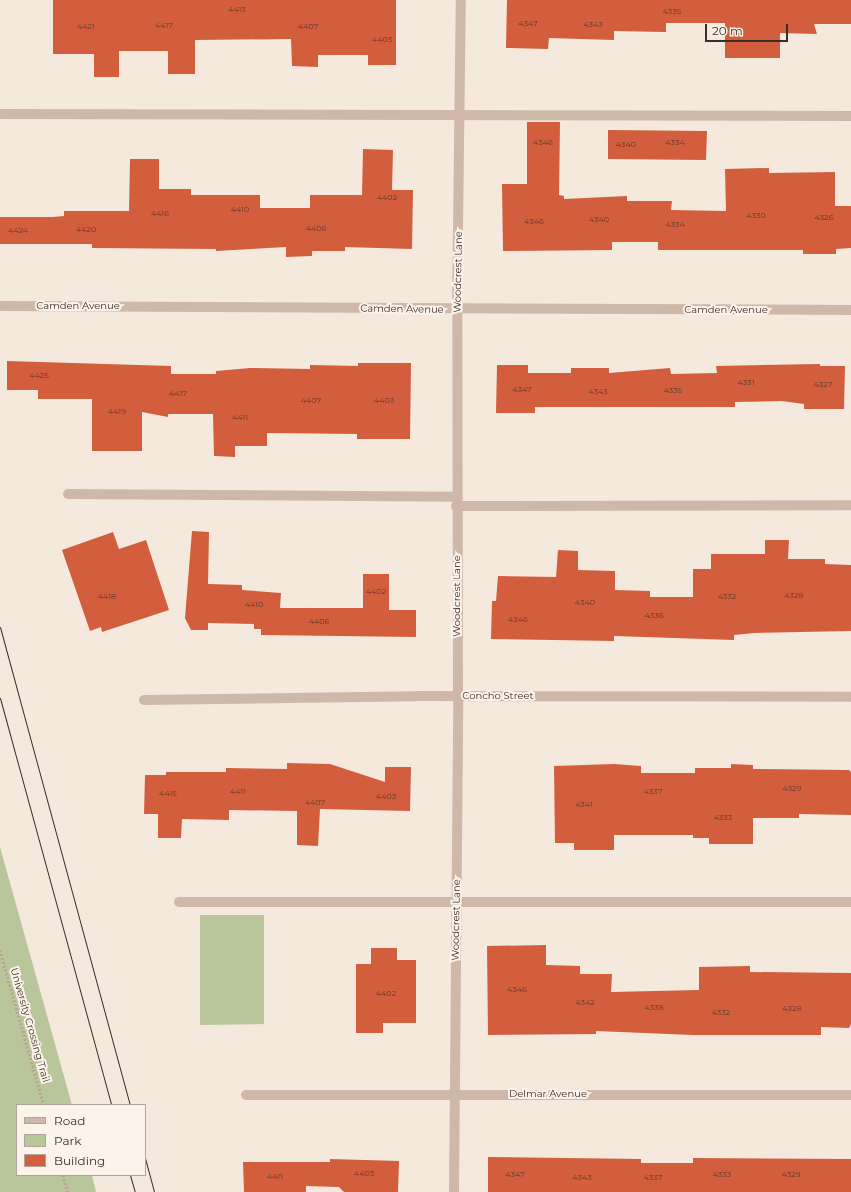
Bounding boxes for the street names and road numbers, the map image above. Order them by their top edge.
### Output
street label: Woodcrest Lane [451,231,465,313]
street label: Camden Avenue [36,300,120,312]
street label: Camden Avenue [360,302,444,316]
street label: Camden Avenue [684,304,768,316]
street label: Woodcrest Lane [451,555,463,637]
street label: Concho Street [462,690,534,702]
street label: Woodcrest Lane [449,879,463,961]
street label: University Crossing Trail [8,966,52,1084]
street label: Delmar Avenue [509,1088,587,1100]

